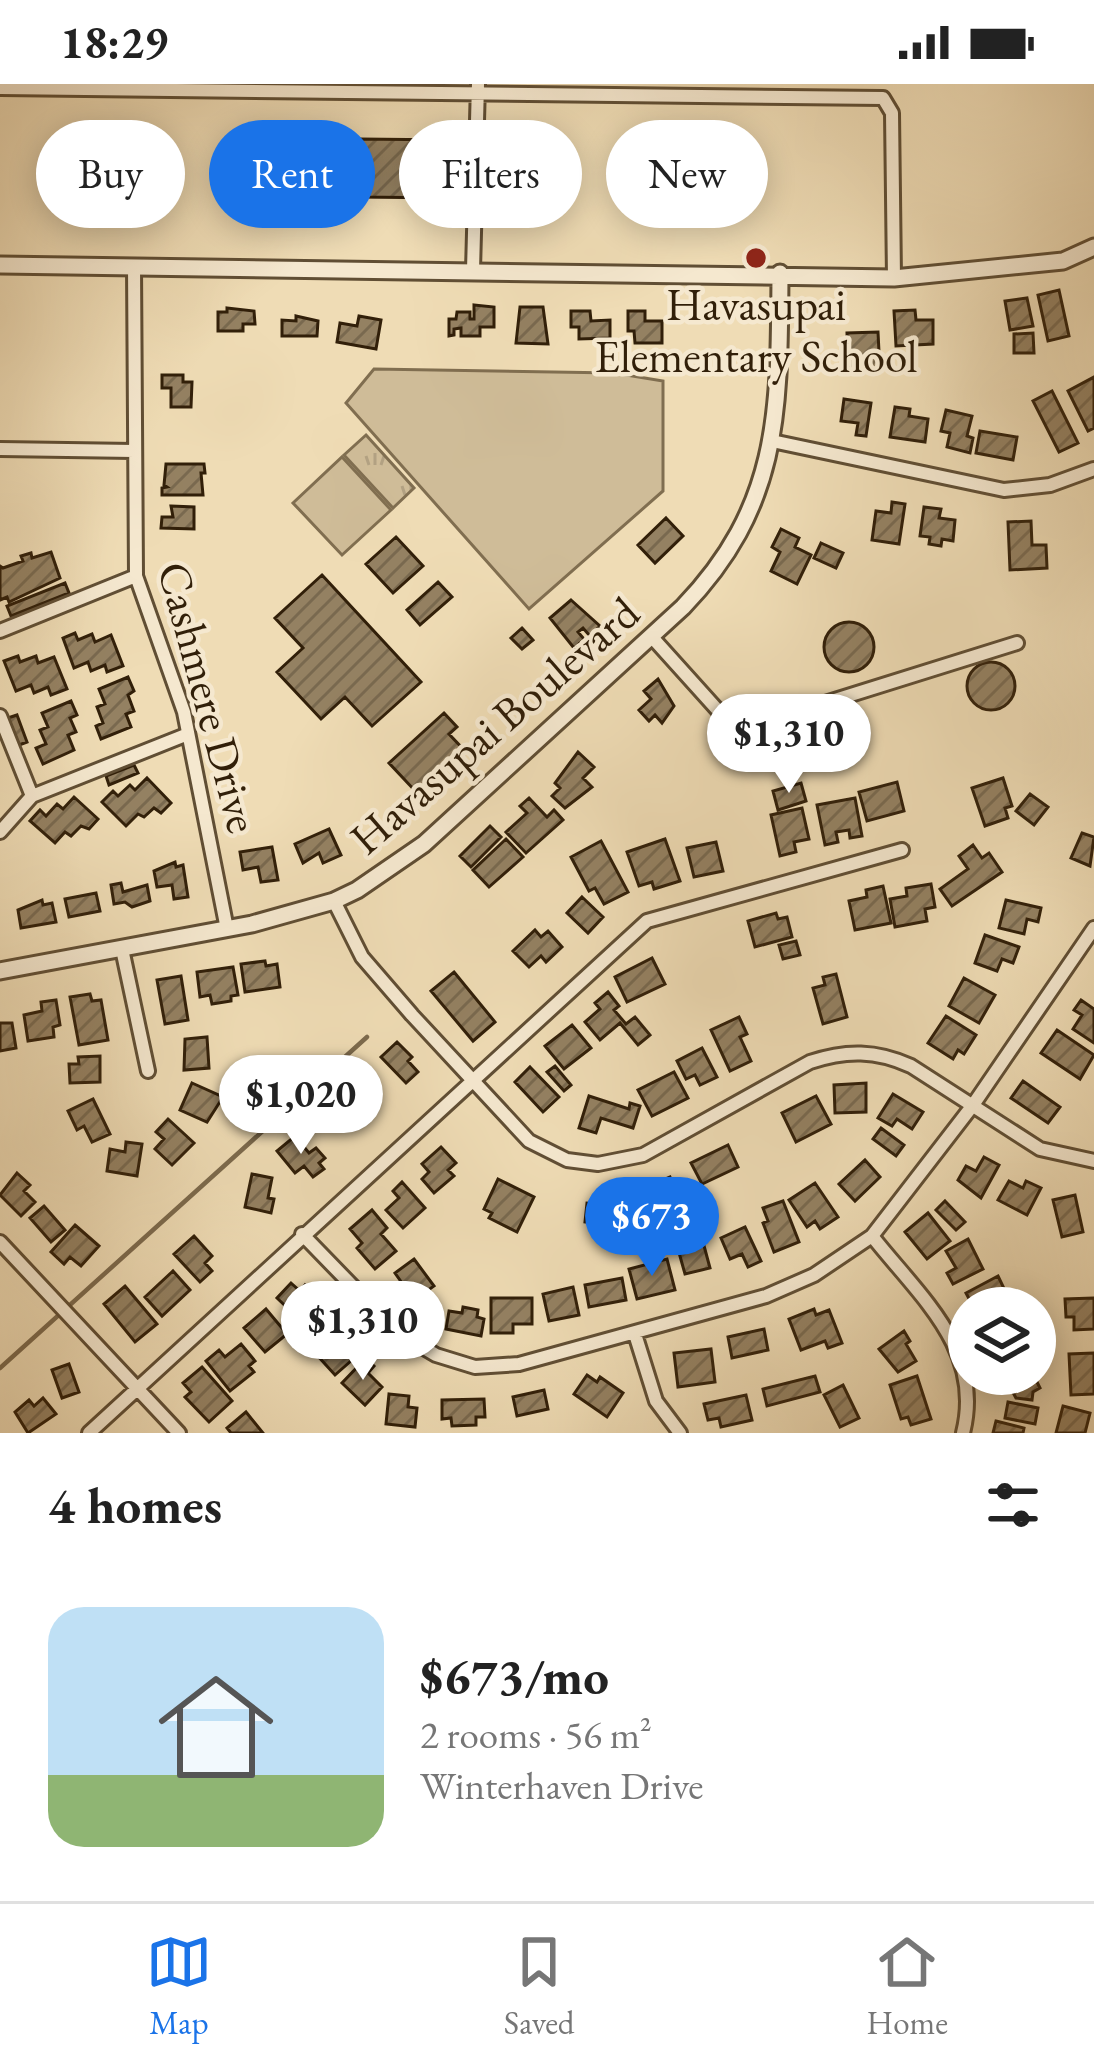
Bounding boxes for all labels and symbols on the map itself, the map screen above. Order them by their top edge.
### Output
marker: Havasupai Elementary School [743,245,769,271]
place label: Havasupai Elementary School [595,275,917,385]
street label: Cashmere Drive [145,555,273,839]
street label: Havasupai Boulevard [337,583,651,867]
pin: $1,310 [691,694,887,796]
pin: $1,020 [203,1055,399,1157]
pin: $673 [581,1177,723,1279]
pin: $1,310 [265,1281,461,1383]

